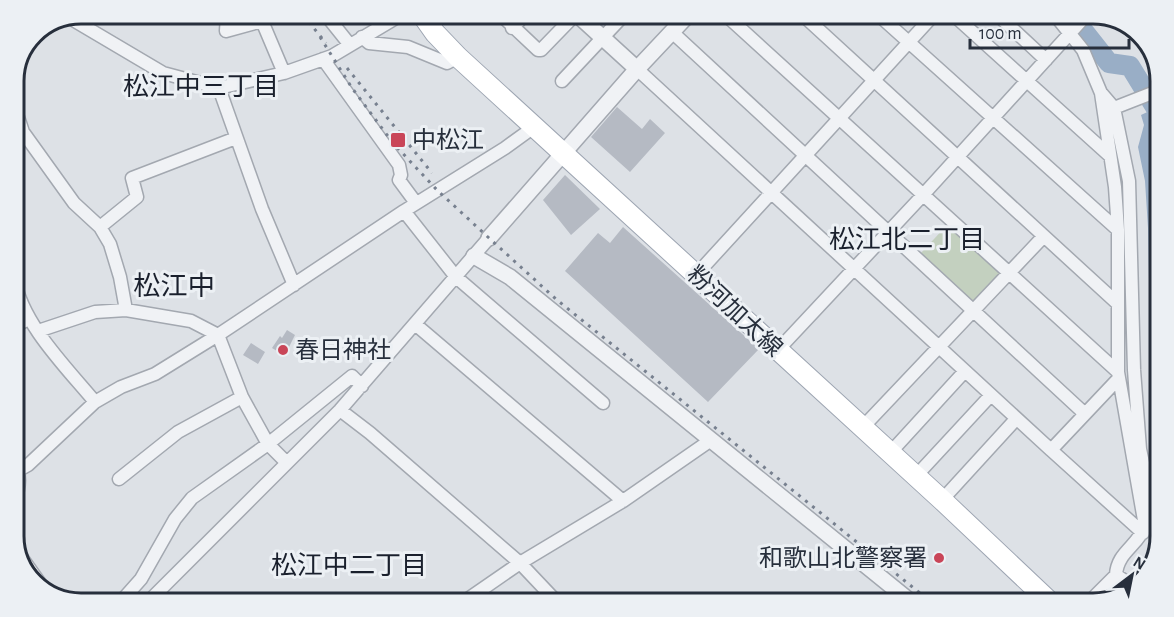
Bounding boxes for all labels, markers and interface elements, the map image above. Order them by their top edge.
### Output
scale bar [970,12,1129,50]
text: 100 m [979,25,1022,43]
district label: 松江中三丁目 [123,73,279,100]
place label: 中松江 [412,127,484,153]
marker: 中松江 [389,131,407,149]
district label: 松江北二丁目 [829,226,985,253]
street label: 粉河加太線 [682,261,788,361]
district label: 松江中 [134,272,215,300]
place label: 春日神社 [295,337,391,363]
marker: 春日神社 [276,343,290,357]
place label: 和歌山北警察署 [759,545,927,571]
north arrow [1102,545,1162,605]
marker: 和歌山北警察署 [932,551,946,565]
district label: 松江中二丁目 [271,552,427,579]
text: N [1130,553,1148,573]

